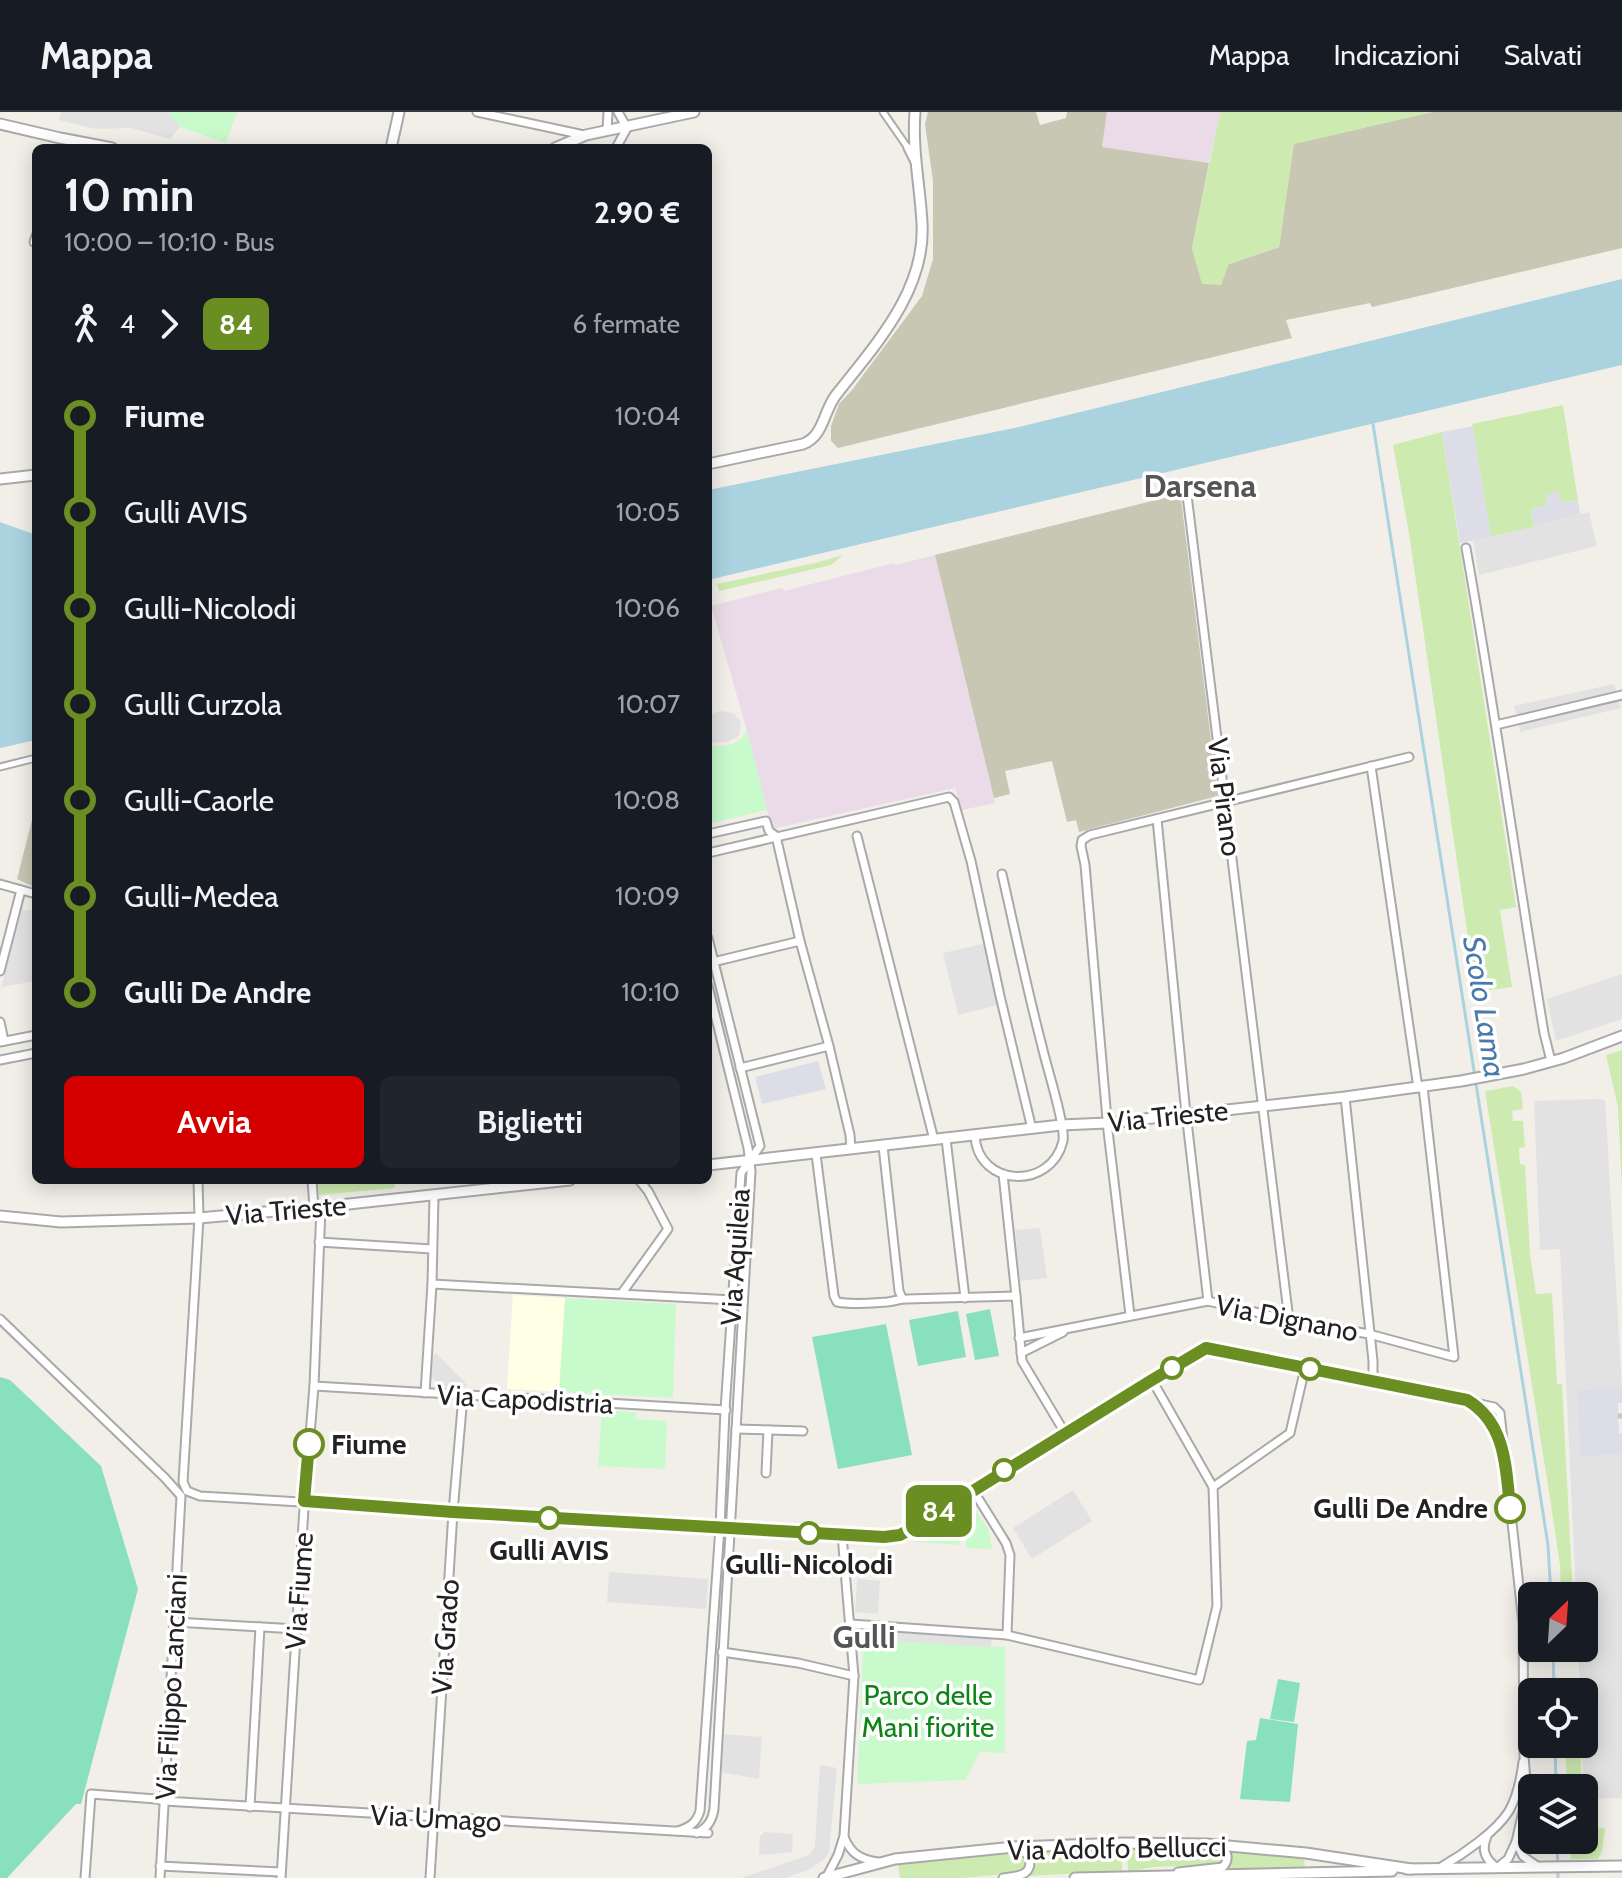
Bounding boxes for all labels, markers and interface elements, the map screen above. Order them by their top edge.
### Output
text: Mappa [40,32,153,79]
text: Mappa [1209,38,1289,72]
text: Indicazioni [1333,38,1460,72]
text: Salvati [1504,38,1582,72]
text: 10 min [64,169,194,222]
text: 2.90 € [594,194,680,231]
text: 10:00 – 10:10 · Bus [64,226,275,258]
icon: walk [64,302,108,346]
icon: forward [147,302,191,346]
text: 84 [219,307,253,341]
text: 4 [120,308,135,340]
text: 6 fermate [573,308,680,340]
text: Fiume [124,398,205,435]
text: 10:04 [615,400,680,432]
district label: Darsena [1144,466,1256,505]
text: Gulli AVIS [124,494,247,531]
text: 10:05 [616,496,680,528]
text: Gulli-Nicolodi [124,590,296,627]
text: 10:06 [615,592,680,624]
text: Gulli Curzola [124,686,282,723]
text: 10:07 [617,688,680,720]
street label: Via Pirano [1201,736,1249,858]
text: Gulli-Caorle [124,782,274,819]
text: 10:08 [614,784,680,816]
text: Gulli-Medea [124,878,279,915]
text: 10:09 [615,880,680,912]
water label: Scolo Lama [1455,934,1514,1080]
text: Gulli De Andre [124,974,311,1011]
text: 10:10 [621,976,680,1008]
button: Avvia [64,1076,364,1168]
button: Biglietti [380,1076,680,1168]
street label: Via Trieste [1106,1093,1230,1139]
street label: Via Aquileia [713,1187,757,1327]
street label: Via Trieste [224,1188,348,1232]
street label: Via Dignano [1213,1288,1361,1348]
unlabelled marker [1161,1357,1183,1379]
unlabelled marker [1299,1358,1321,1380]
street label: Via Capodistria [436,1377,615,1421]
place label: Fiume [331,1427,406,1461]
marker: Fiume [294,1429,324,1459]
unlabelled marker [993,1459,1015,1481]
line badge: 84 [903,1485,975,1537]
place label: Gulli De Andre [1313,1491,1488,1525]
marker: Gulli De Andre [1495,1493,1525,1523]
text: 84 [922,1494,956,1528]
marker: Gulli AVIS [538,1507,560,1529]
marker: Gulli-Nicolodi [798,1522,820,1544]
street label: Via Fiume [278,1531,320,1651]
place label: Gulli AVIS [489,1533,609,1567]
place label: Gulli-Nicolodi [725,1547,893,1581]
street label: Via Filippo Lanciani [148,1573,194,1801]
street label: Via Grado [424,1578,466,1696]
north arrow [1518,1582,1598,1662]
map controls [1518,1582,1598,1854]
district label: Gulli [832,1617,896,1656]
park label: Parco delle Mani fiorite [862,1678,994,1744]
button: locate [1518,1678,1598,1758]
button: layers [1518,1774,1598,1854]
street label: Via Umago [370,1798,502,1838]
street label: Via Adolfo Bellucci [1007,1829,1227,1867]

